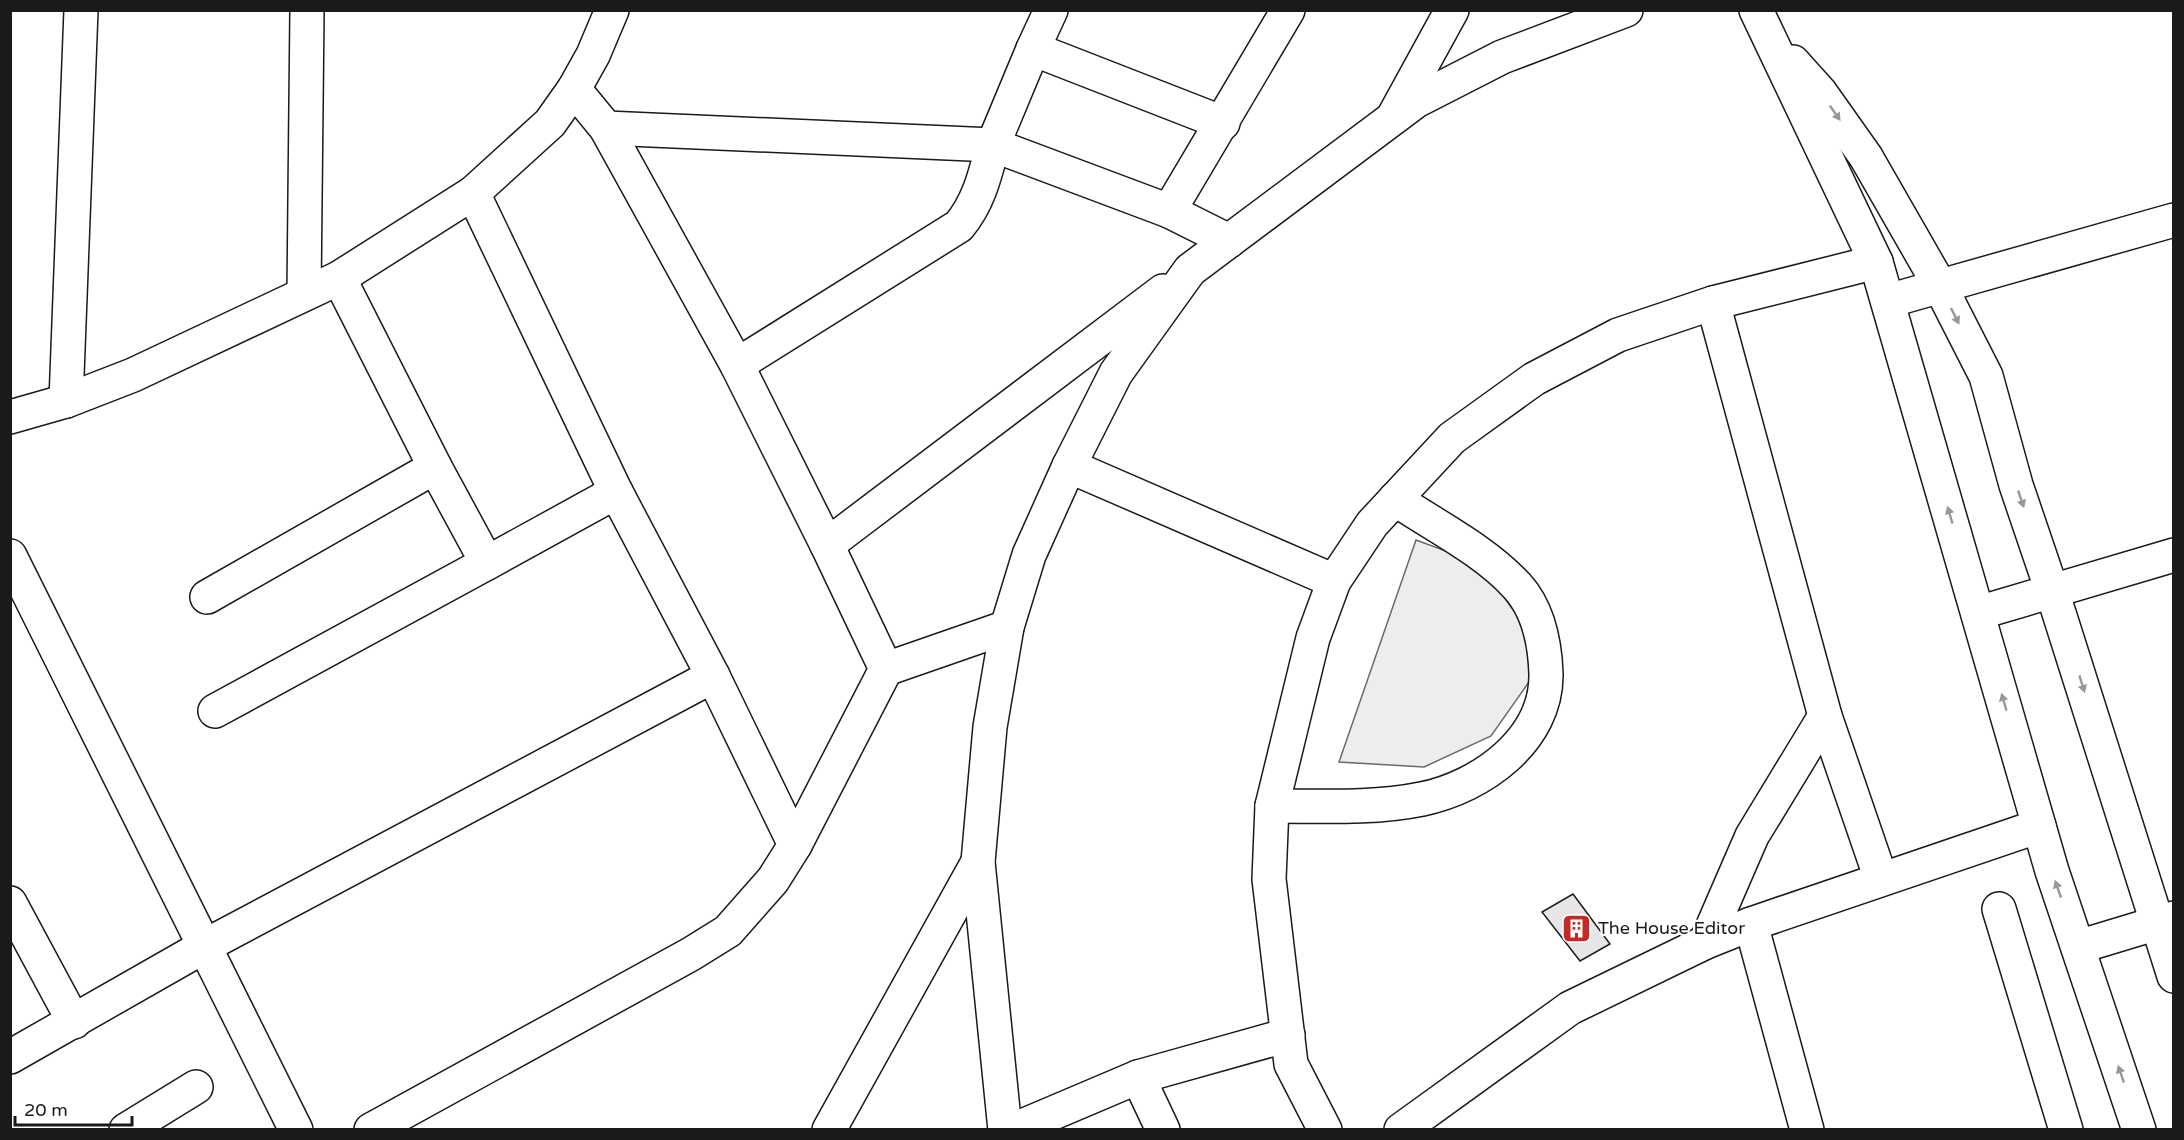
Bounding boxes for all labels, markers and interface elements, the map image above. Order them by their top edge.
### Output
one-way arrow [1829,104,1841,120]
one-way arrow [1951,308,1960,325]
one-way arrow [2017,490,2026,508]
one-way arrow [1945,506,1954,524]
one-way arrow [2078,675,2087,693]
one-way arrow [1999,693,2008,711]
one-way arrow [2053,880,2063,898]
building icon: The House Editor [1561,912,1593,944]
place label: The House Editor [1598,917,1745,939]
one-way arrow [2115,1065,2125,1083]
scale bar [15,1089,132,1127]
text: 20 m [24,1099,68,1121]

